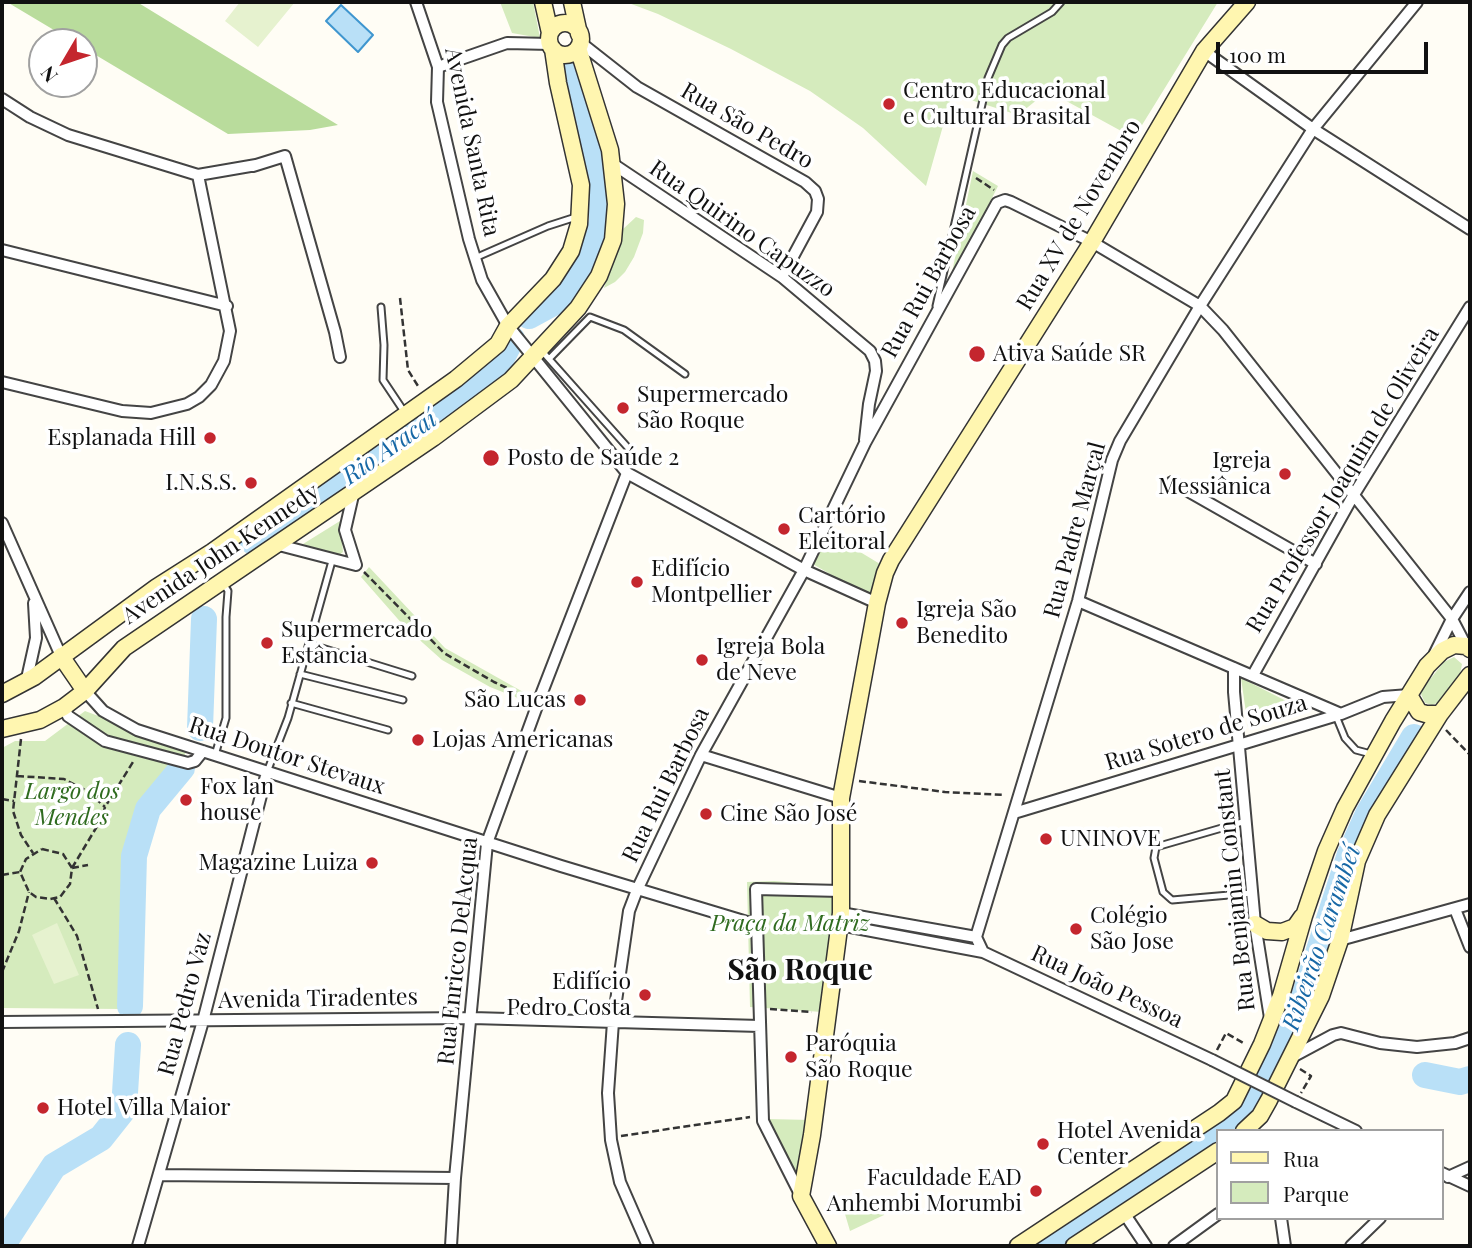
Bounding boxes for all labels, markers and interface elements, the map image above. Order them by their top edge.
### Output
north arrow [28,28,98,98]
scale bar [1220,28,1432,72]
text: 100 m [1229,40,1286,68]
street label: Avenida Santa Rita [439,45,505,239]
text: N [34,61,63,88]
street label: Rua São Pedro [676,77,818,175]
place label: Centro Educacional e Cultural Brasital [903,77,1106,131]
marker: Centro Educacional e Cultural Brasital [881,96,897,112]
street label: Rua XV de Novembro [1011,115,1147,315]
street label: Rua Quirino Capuzzo [644,155,840,303]
street label: Rua Rui Barbosa [876,201,982,363]
street label: Rua Professor Joaquim de Oliveira [1241,322,1445,638]
place label: Ativa Saúde SR [993,340,1146,368]
marker: Ativa Saúde SR [967,344,987,364]
place label: Supermercado São Roque [637,381,788,435]
marker: Supermercado São Roque [615,400,631,416]
water label: Rio Aracaí [337,405,443,491]
place label: Esplanada Hill [47,424,196,452]
marker: Esplanada Hill [202,430,218,446]
street label: Rua Padre Marçal [1038,439,1112,621]
place label: Posto de Saúde 2 [507,444,679,472]
place label: Igreja Messiânica [1158,447,1271,501]
marker: Posto de Saúde 2 [481,448,501,468]
marker: Igreja Messiânica [1277,466,1293,482]
place label: I.N.S.S. [165,469,237,497]
marker: I.N.S.S. [243,475,259,491]
street label: Avenida John Kennedy [117,478,325,630]
place label: Cartório Eleitoral [798,502,886,556]
marker: Cartório Eleitoral [776,521,792,537]
place label: Edifício Montpellier [651,555,772,609]
marker: Edifício Montpellier [629,574,645,590]
place label: Igreja São Benedito [916,596,1017,650]
marker: Igreja São Benedito [894,615,910,631]
place label: Supermercado Estância [281,616,432,670]
place label: Igreja Bola de Neve [716,633,825,687]
marker: Supermercado Estância [259,635,275,651]
marker: Igreja Bola de Neve [694,652,710,668]
place label: São Lucas [464,686,566,714]
street label: Rua Sotero de Souza [1102,689,1310,777]
marker: São Lucas [572,692,588,708]
street label: Rua Rui Barbosa [617,703,715,867]
street label: Rua Doutor Stevaux [185,711,389,801]
place label: Lojas Americanas [432,726,613,754]
marker: Lojas Americanas [410,732,426,748]
street label: Rua Benjamin Constant [1209,768,1261,1012]
place label: Fox lan house [200,773,274,827]
park label: Largo dos Mendes [24,778,120,832]
marker: Fox lan house [178,792,194,808]
place label: Cine São José [720,800,857,828]
marker: Cine São José [698,806,714,822]
place label: UNINOVE [1060,825,1161,853]
marker: UNINOVE [1038,831,1054,847]
street label: Rua Enricco DelAcqua [432,836,484,1066]
water label: Ribeirão Carambeí [1277,842,1367,1034]
place label: Magazine Luiza [198,849,358,877]
marker: Magazine Luiza [364,855,380,871]
place label: Colégio São Jose [1090,902,1174,956]
park label: Praça da Matriz [710,910,870,938]
marker: Colégio São Jose [1068,921,1084,937]
street label: Rua Pedro Vaz [153,929,217,1079]
street label: Rua João Pessoa [1027,940,1187,1034]
district label: São Roque [727,953,873,989]
place label: Edifício Pedro Costa [506,968,631,1022]
street label: Avenida Tiradentes [218,983,418,1015]
marker: Edifício Pedro Costa [637,987,653,1003]
place label: Paróquia São Roque [805,1030,913,1084]
marker: Paróquia São Roque [783,1049,799,1065]
place label: Hotel Villa Maior [57,1094,231,1122]
marker: Hotel Villa Maior [35,1100,51,1116]
place label: Hotel Avenida Center [1057,1117,1201,1171]
legend [1216,1129,1444,1220]
marker: Hotel Avenida Center [1035,1136,1051,1152]
text: Rua [1283,1144,1319,1172]
place label: Faculdade EAD Anhembi Morumbi [827,1164,1022,1218]
text: Parque [1283,1179,1349,1207]
marker: Faculdade EAD Anhembi Morumbi [1028,1183,1044,1199]

